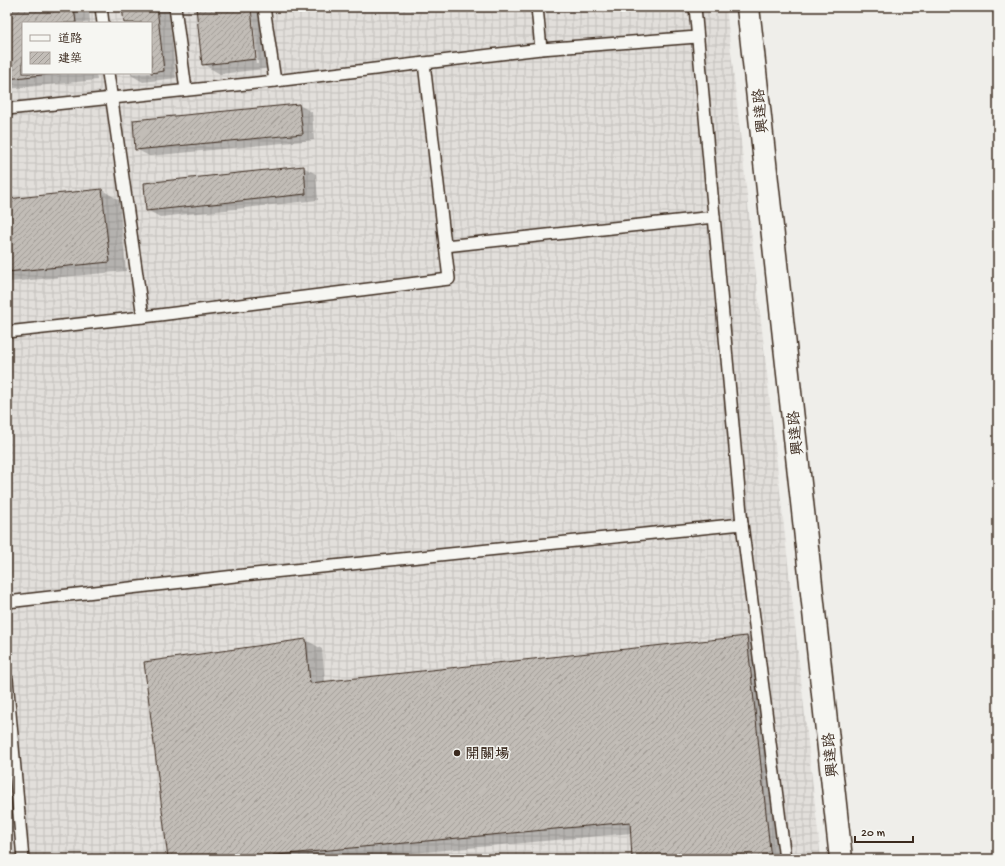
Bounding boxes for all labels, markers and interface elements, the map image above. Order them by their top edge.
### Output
legend [22,22,152,74]
text: 道路 [58,32,82,47]
text: 建築 [58,52,82,67]
street label: 興達路 [751,87,773,134]
street label: 興達路 [786,409,808,456]
street label: 興達路 [821,731,843,778]
place label: 開關場 [465,746,510,764]
marker: 開關場 [452,748,462,758]
scale bar [855,818,913,844]
text: 20 m [861,827,886,841]

